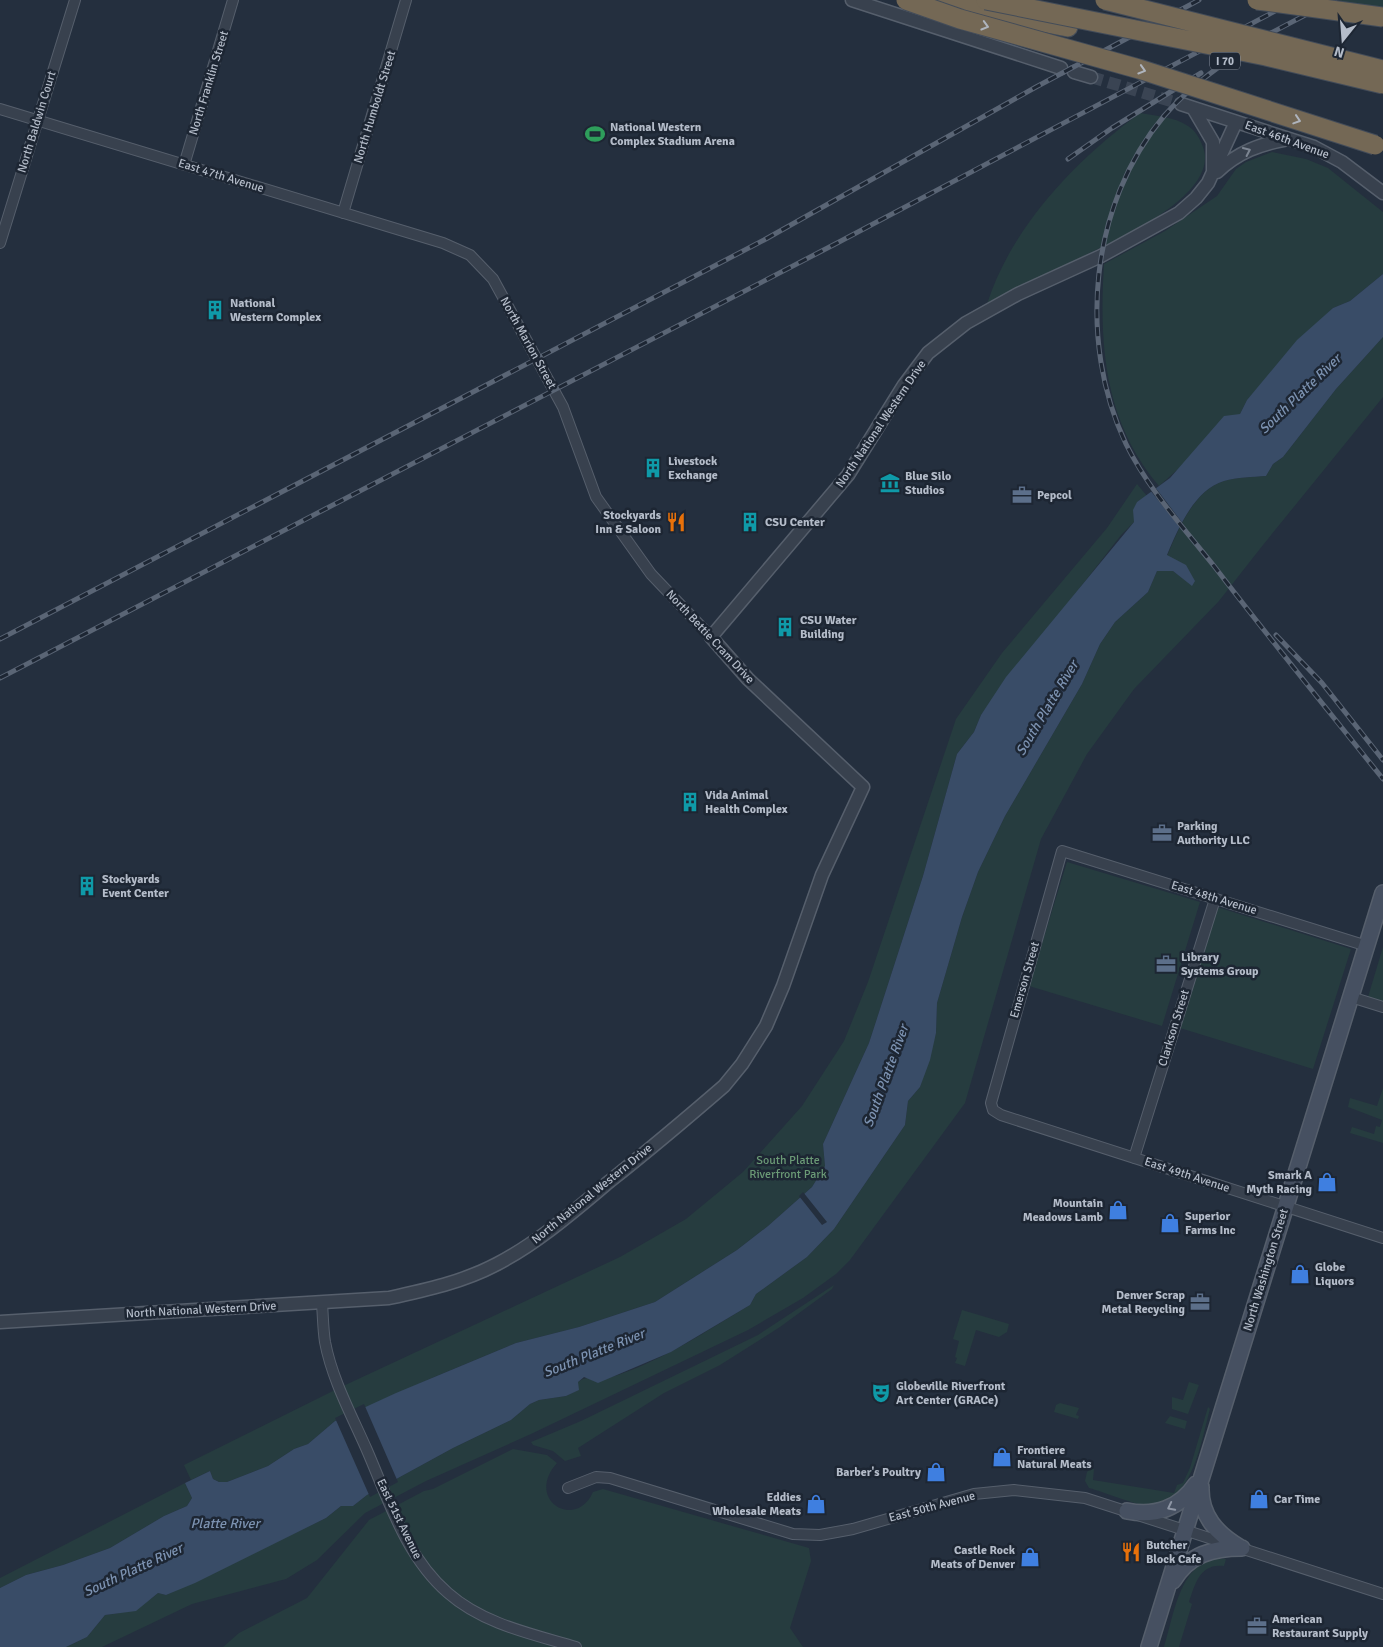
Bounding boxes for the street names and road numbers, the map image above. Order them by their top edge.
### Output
street label: North Franklin Street [186,29,232,137]
street label: North Humboldt Street [351,49,399,165]
road number: I 70 [1210,52,1240,70]
street label: North Baldwin Court [14,69,60,175]
street label: East 46th Avenue [1243,118,1331,162]
street label: East 47th Avenue [176,156,266,196]
street label: North Marion Street [497,294,559,392]
street label: North National Western Drive [833,357,929,491]
street label: North Bettie Cram Drive [663,587,757,687]
street label: East 48th Avenue [1169,878,1259,918]
street label: Emerson Street [1007,940,1043,1020]
street label: Clarkson Street [1155,988,1193,1068]
street label: North National Western Drive [529,1141,655,1247]
street label: East 49th Avenue [1142,1154,1232,1196]
street label: North Washington Street [1240,1207,1292,1333]
street label: North National Western Drive [125,1299,277,1321]
street label: East 51st Avenue [373,1476,425,1562]
street label: East 50th Avenue [887,1488,977,1526]

